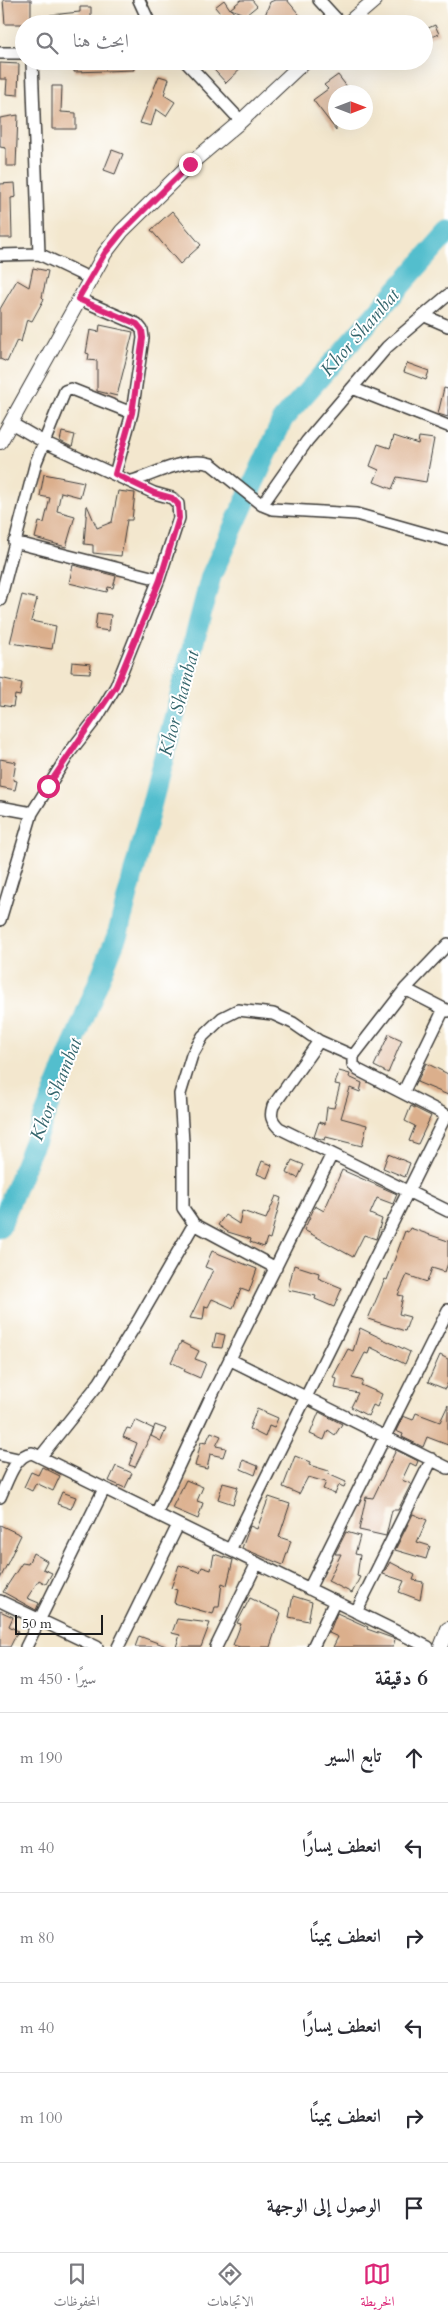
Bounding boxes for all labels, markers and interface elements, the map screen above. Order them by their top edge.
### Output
search box [15,15,433,70]
text: ابحث هنا [73,28,129,54]
icon: search [33,29,61,57]
north arrow [328,85,373,130]
route end [179,153,202,176]
water label: Khor Shambat [314,283,406,382]
water label: Khor Shambat [152,647,206,759]
route start [37,775,60,798]
water label: Khor Shambat [24,1034,89,1145]
scale bar [15,1612,102,1635]
text: 50 m [22,1614,52,1633]
text: 6 دقيقة [375,1664,428,1693]
text: سيرًا · 450 m [20,1668,96,1690]
text: تابع السير [326,1743,381,1769]
icon: ahead [400,1744,428,1772]
text: 190 m [20,1747,62,1769]
text: انعطف يسارًا [302,1833,381,1859]
icon: left [400,1834,428,1862]
text: 40 m [20,1837,54,1859]
text: انعطف يمينًا [310,1923,381,1949]
icon: right [400,1924,428,1952]
text: 80 m [20,1927,54,1949]
text: انعطف يسارًا [302,2013,381,2039]
icon: left [400,2014,428,2042]
text: 40 m [20,2017,54,2039]
text: انعطف يمينًا [310,2103,381,2129]
icon: right [400,2104,428,2132]
text: 100 m [20,2107,62,2129]
text: الوصول إلى الوجهة [267,2193,381,2219]
icon: arrive [400,2194,428,2222]
tab: المحفوظات [54,2260,100,2315]
tab: الاتجاهات [207,2260,253,2315]
tab: الخريطة [360,2260,395,2315]

